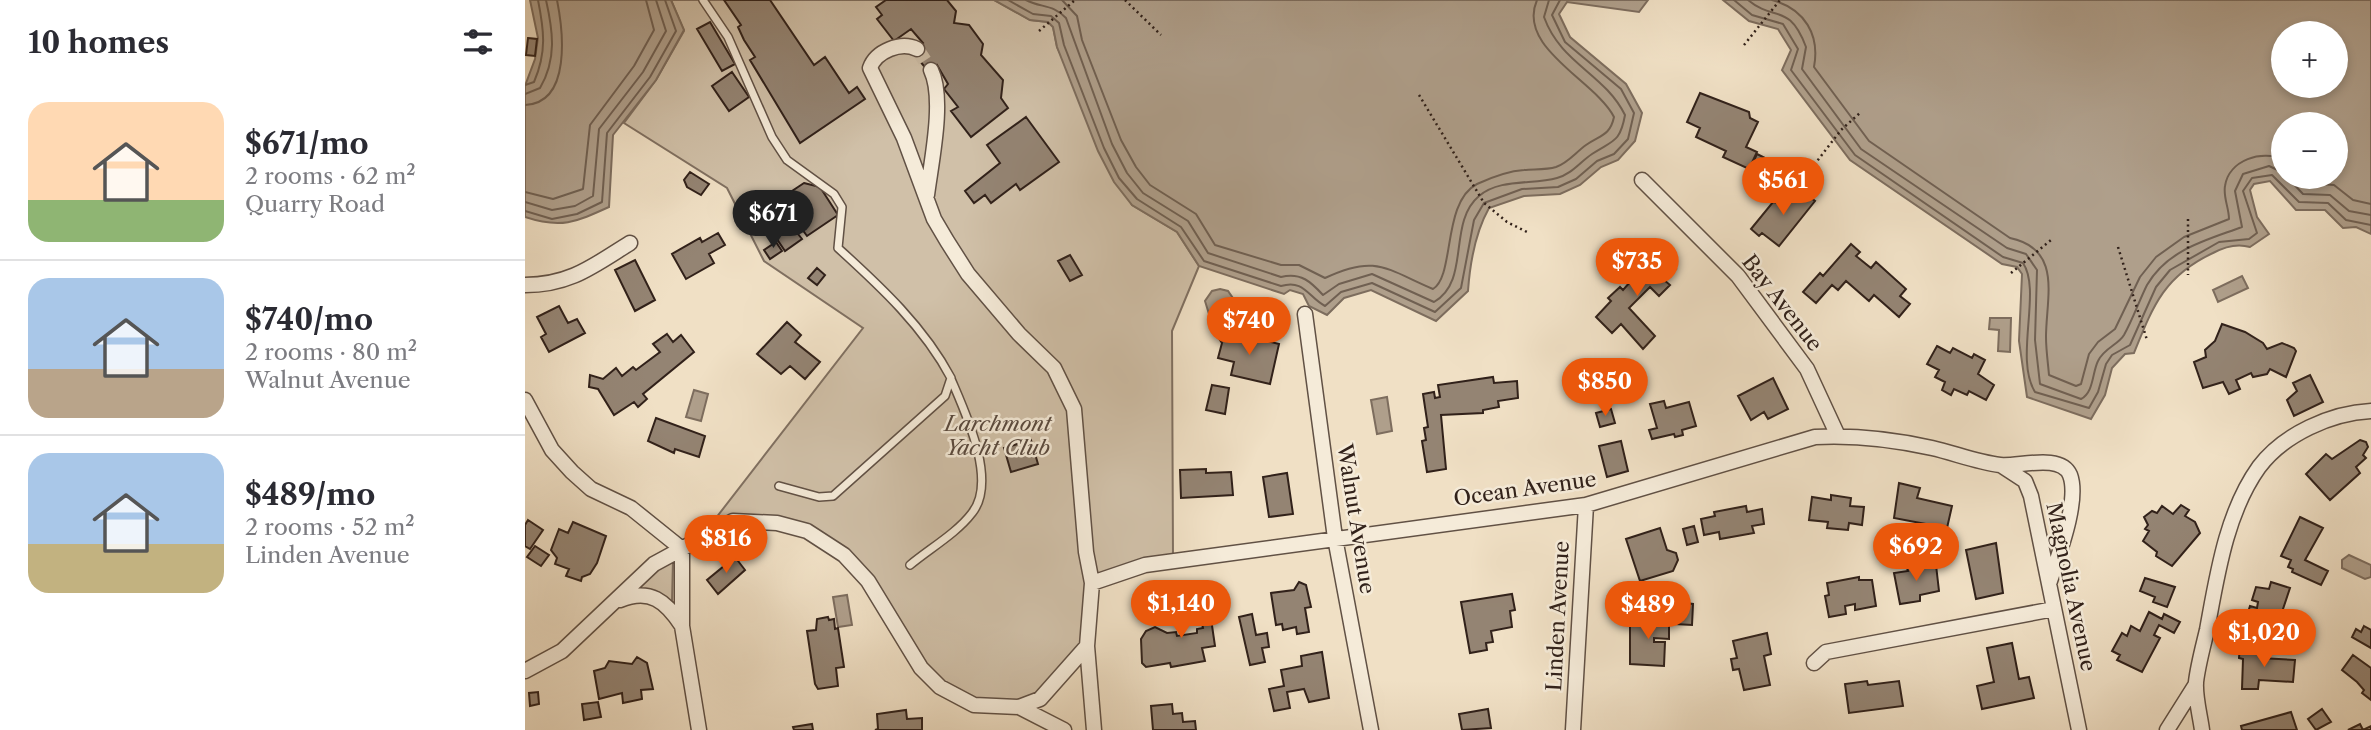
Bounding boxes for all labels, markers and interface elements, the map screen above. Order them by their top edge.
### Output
map controls [2271,21,2348,189]
button: + [2271,21,2348,98]
icon: filters [459,23,497,61]
text: 10 homes [28,24,169,61]
button: − [2271,112,2348,189]
text: $671/mo [245,125,369,162]
icon: home [84,130,168,214]
pin: $561 [1742,158,1824,217]
text: 2 rooms · 62 m² [245,162,416,190]
text: $561 [1758,166,1808,194]
text: Quarry Road [245,190,385,218]
pin: $671 [732,190,814,250]
text: $671 [749,199,797,227]
pin: $735 [1596,238,1678,298]
text: $735 [1612,247,1662,275]
street label: Bay Avenue [1737,249,1828,356]
pin: $740 [1208,298,1290,357]
text: $740/mo [245,301,373,338]
icon: home [84,306,168,390]
text: $740 [1223,306,1275,334]
text: 2 rooms · 80 m² [245,338,417,366]
pin: $850 [1564,358,1646,418]
text: Walnut Avenue [245,366,411,394]
text: $850 [1578,367,1632,395]
park label: Larchmont Yacht Club [943,411,1053,460]
street label: Walnut Avenue [1332,441,1381,596]
street label: Ocean Avenue [1452,466,1598,511]
text: $489/mo [245,476,375,513]
icon: home [84,481,168,565]
street label: Magnolia Avenue [2041,500,2102,674]
text: 2 rooms · 52 m² [245,513,415,541]
pin: $816 [685,516,767,575]
text: $816 [700,524,752,552]
pin: $692 [1875,524,1957,583]
text: $692 [1889,532,1943,560]
street label: Linden Avenue [1541,540,1574,692]
text: Linden Avenue [245,541,410,569]
pin: $1,140 [1124,580,1238,640]
pin: $489 [1607,582,1689,641]
text: $1,140 [1147,589,1215,617]
text: $489 [1621,590,1675,618]
pin: $1,020 [2207,610,2321,669]
text: $1,020 [2228,618,2300,646]

